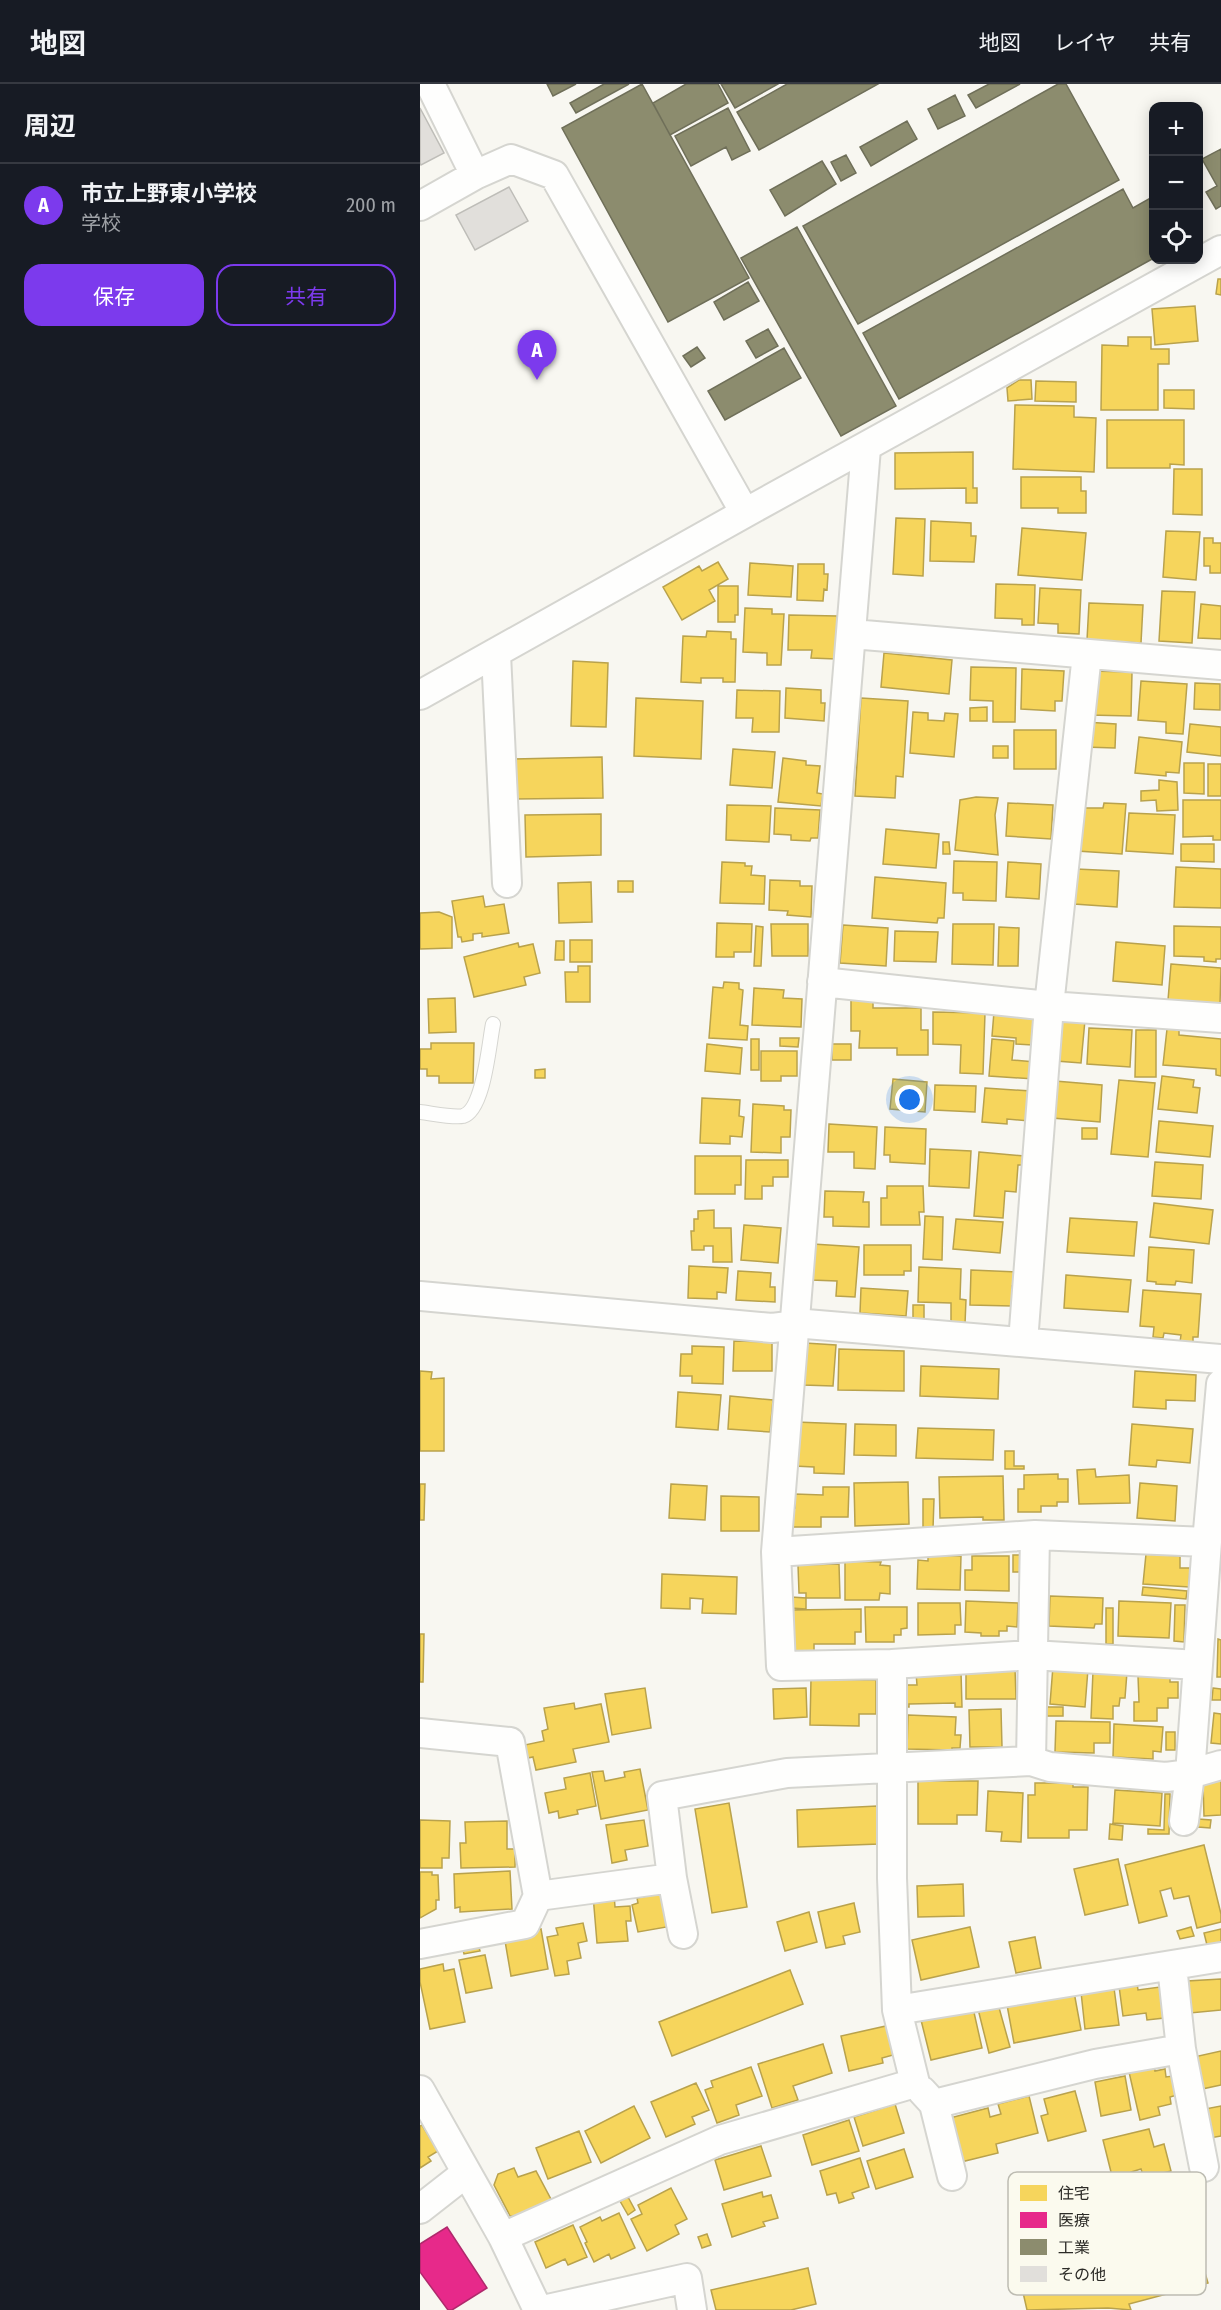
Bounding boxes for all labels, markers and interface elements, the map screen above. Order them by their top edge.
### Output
text: 地図 [30,27,86,60]
text: 地図 [979,30,1021,56]
text: レイヤ [1054,30,1116,56]
text: 共有 [1149,30,1191,56]
map controls [1149,102,1203,264]
button: + [1149,102,1203,156]
text: 周辺 [24,111,76,142]
button: − [1149,156,1203,210]
text: 市立上野東小学校 [81,180,257,207]
text: A [38,193,49,217]
text: 200 m [346,193,396,217]
button: locate [1149,210,1203,264]
text: 学校 [81,211,121,235]
button: 保存 [24,264,204,326]
button: 共有 [216,264,396,326]
pin: A [518,330,556,380]
your location [895,1085,924,1114]
legend [1008,2172,1206,2295]
text: 住宅 [1058,2184,1090,2203]
text: 医療 [1058,2211,1090,2230]
text: 工業 [1058,2238,1090,2257]
text: その他 [1058,2265,1106,2284]

